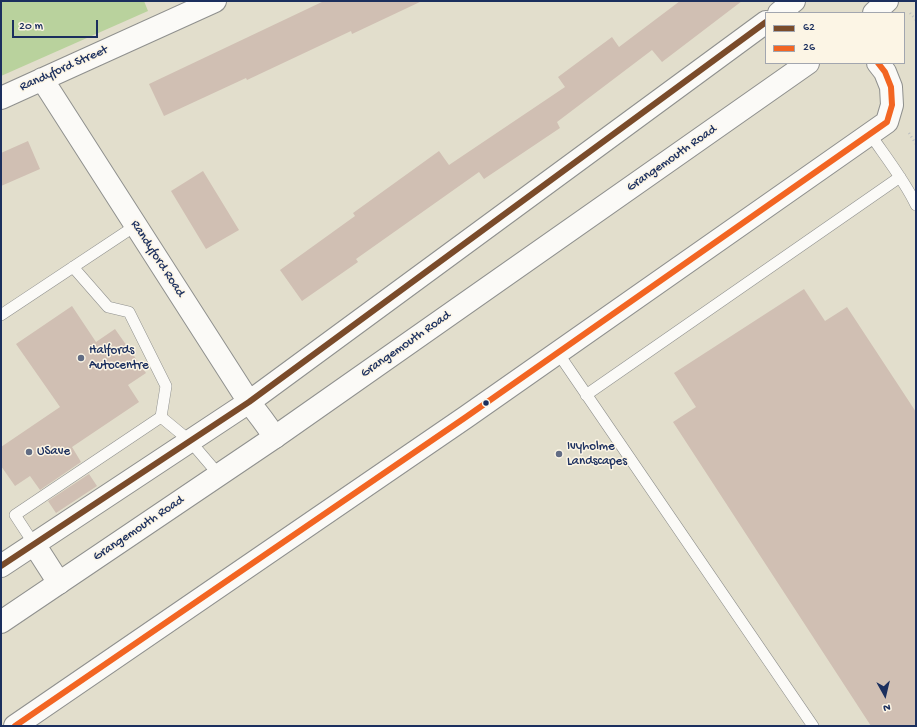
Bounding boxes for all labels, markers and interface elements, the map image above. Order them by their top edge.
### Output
scale bar [14,12,100,38]
legend [765,12,905,64]
text: 20 m [19,20,43,34]
text: 62 [803,21,815,35]
text: 26 [803,41,815,55]
street label: Randyford Street [17,43,111,95]
street label: Grangemouth Road [624,122,720,196]
street label: Randyford Road [126,218,188,300]
street label: Grangemouth Road [358,308,454,382]
place label: Halfords Autocentre [89,343,149,374]
marker: Halfords Autocentre [76,353,86,363]
unlabelled marker [481,398,491,408]
place label: Ivyholme Landscapes [567,439,627,470]
place label: USave [37,444,70,460]
marker: USave [24,447,34,457]
marker: Ivyholme Landscapes [554,449,564,459]
street label: Grangemouth Road [91,493,187,565]
north arrow [865,675,905,715]
text: N [882,700,891,713]

